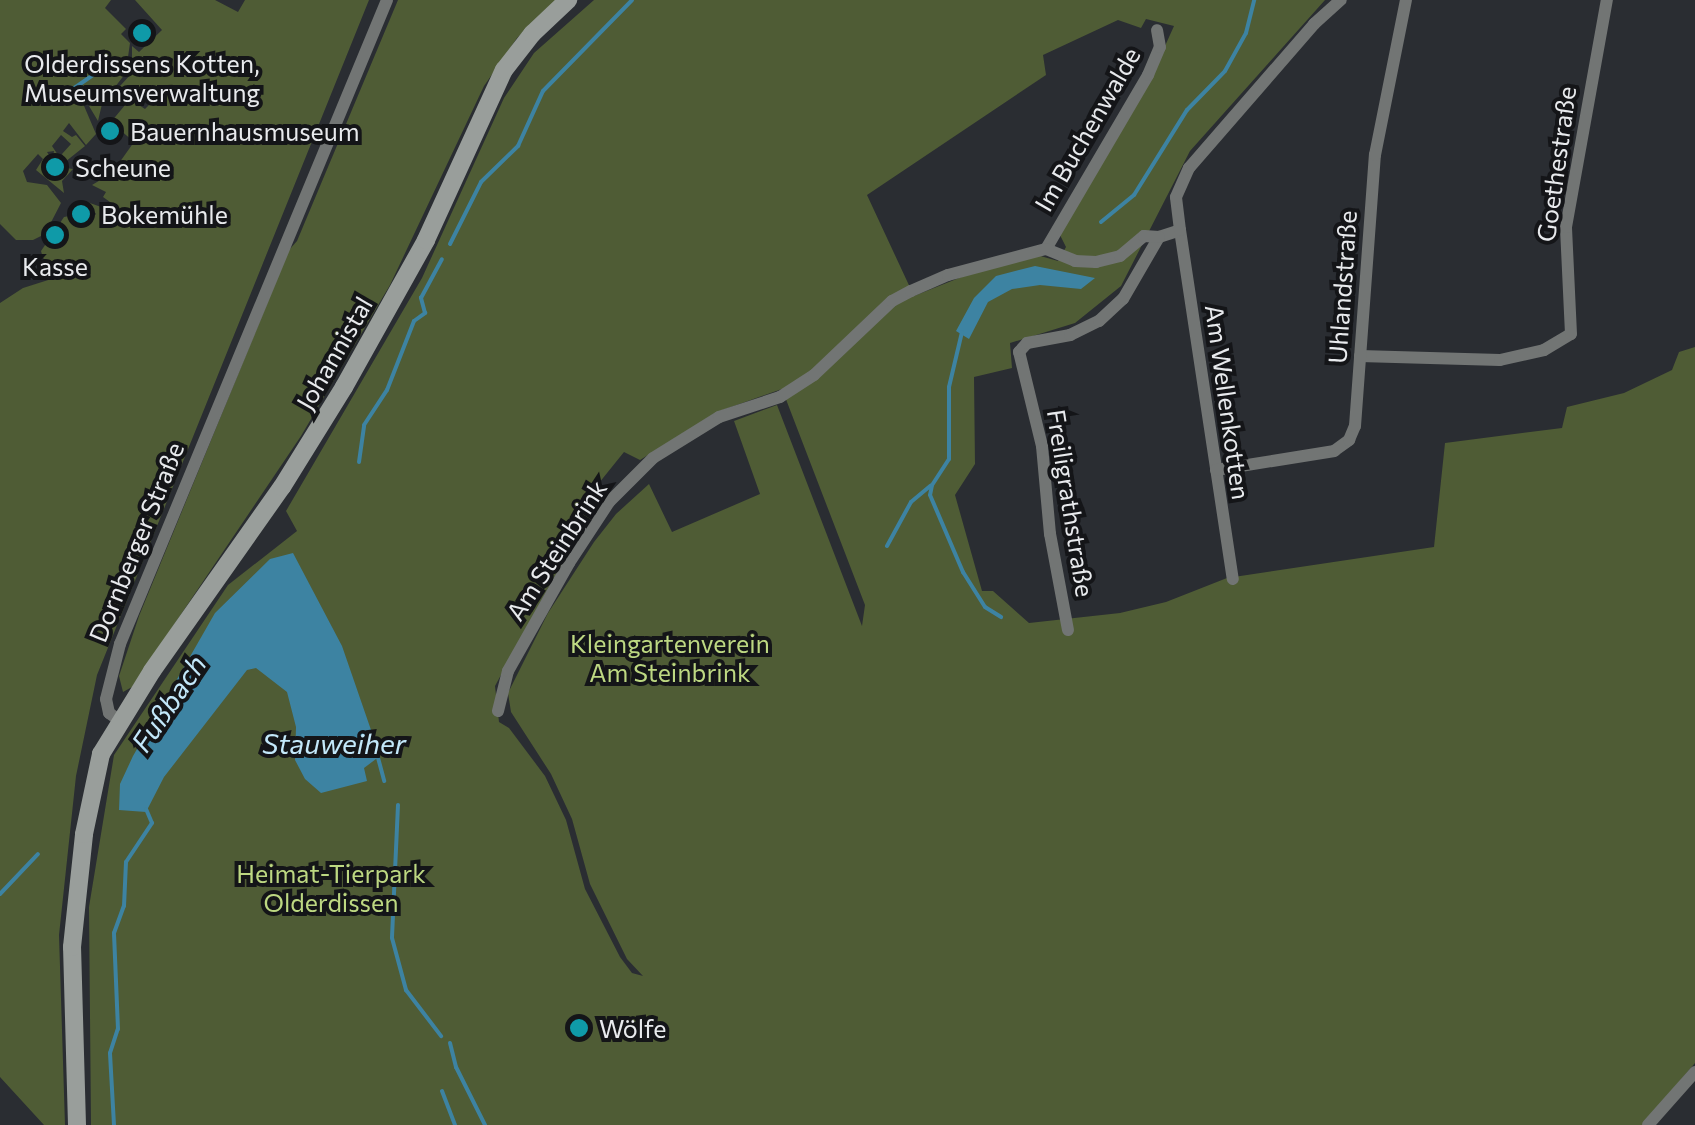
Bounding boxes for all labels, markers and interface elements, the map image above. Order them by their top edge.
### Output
marker: Olderdissens Kotten, Museumsverwaltung [131,22,153,44]
street label: Im Buchenwalde [1028,42,1146,216]
place label: Olderdissens Kotten, Museumsverwaltung [24,49,260,108]
street label: Goethestraße [1530,84,1582,244]
place label: Bauernhausmuseum [130,116,360,146]
marker: Bauernhausmuseum [99,120,121,142]
place label: Scheune [75,152,171,182]
marker: Scheune [44,156,66,178]
place label: Bokemühle [101,199,228,229]
marker: Bokemühle [70,203,92,225]
street label: Uhlandstraße [1322,209,1362,365]
marker: Kasse [44,224,66,246]
place label: Kasse [22,251,88,281]
street label: Johannistal [290,291,378,415]
street label: Am Wellenkotten [1199,303,1257,501]
street label: Freiligrathstraße [1041,407,1101,599]
street label: Dornberger Straße [82,438,190,646]
street label: Am Steinbrink [499,474,613,626]
park label: Kleingartenverein Am Steinbrink [570,629,770,688]
water label: Fußbach [123,648,213,758]
water label: Stauweiher [262,726,406,760]
park label: Heimat-Tierpark Olderdissen [236,859,426,918]
place label: Wölfe [599,1013,666,1043]
marker: Wölfe [568,1017,590,1039]

